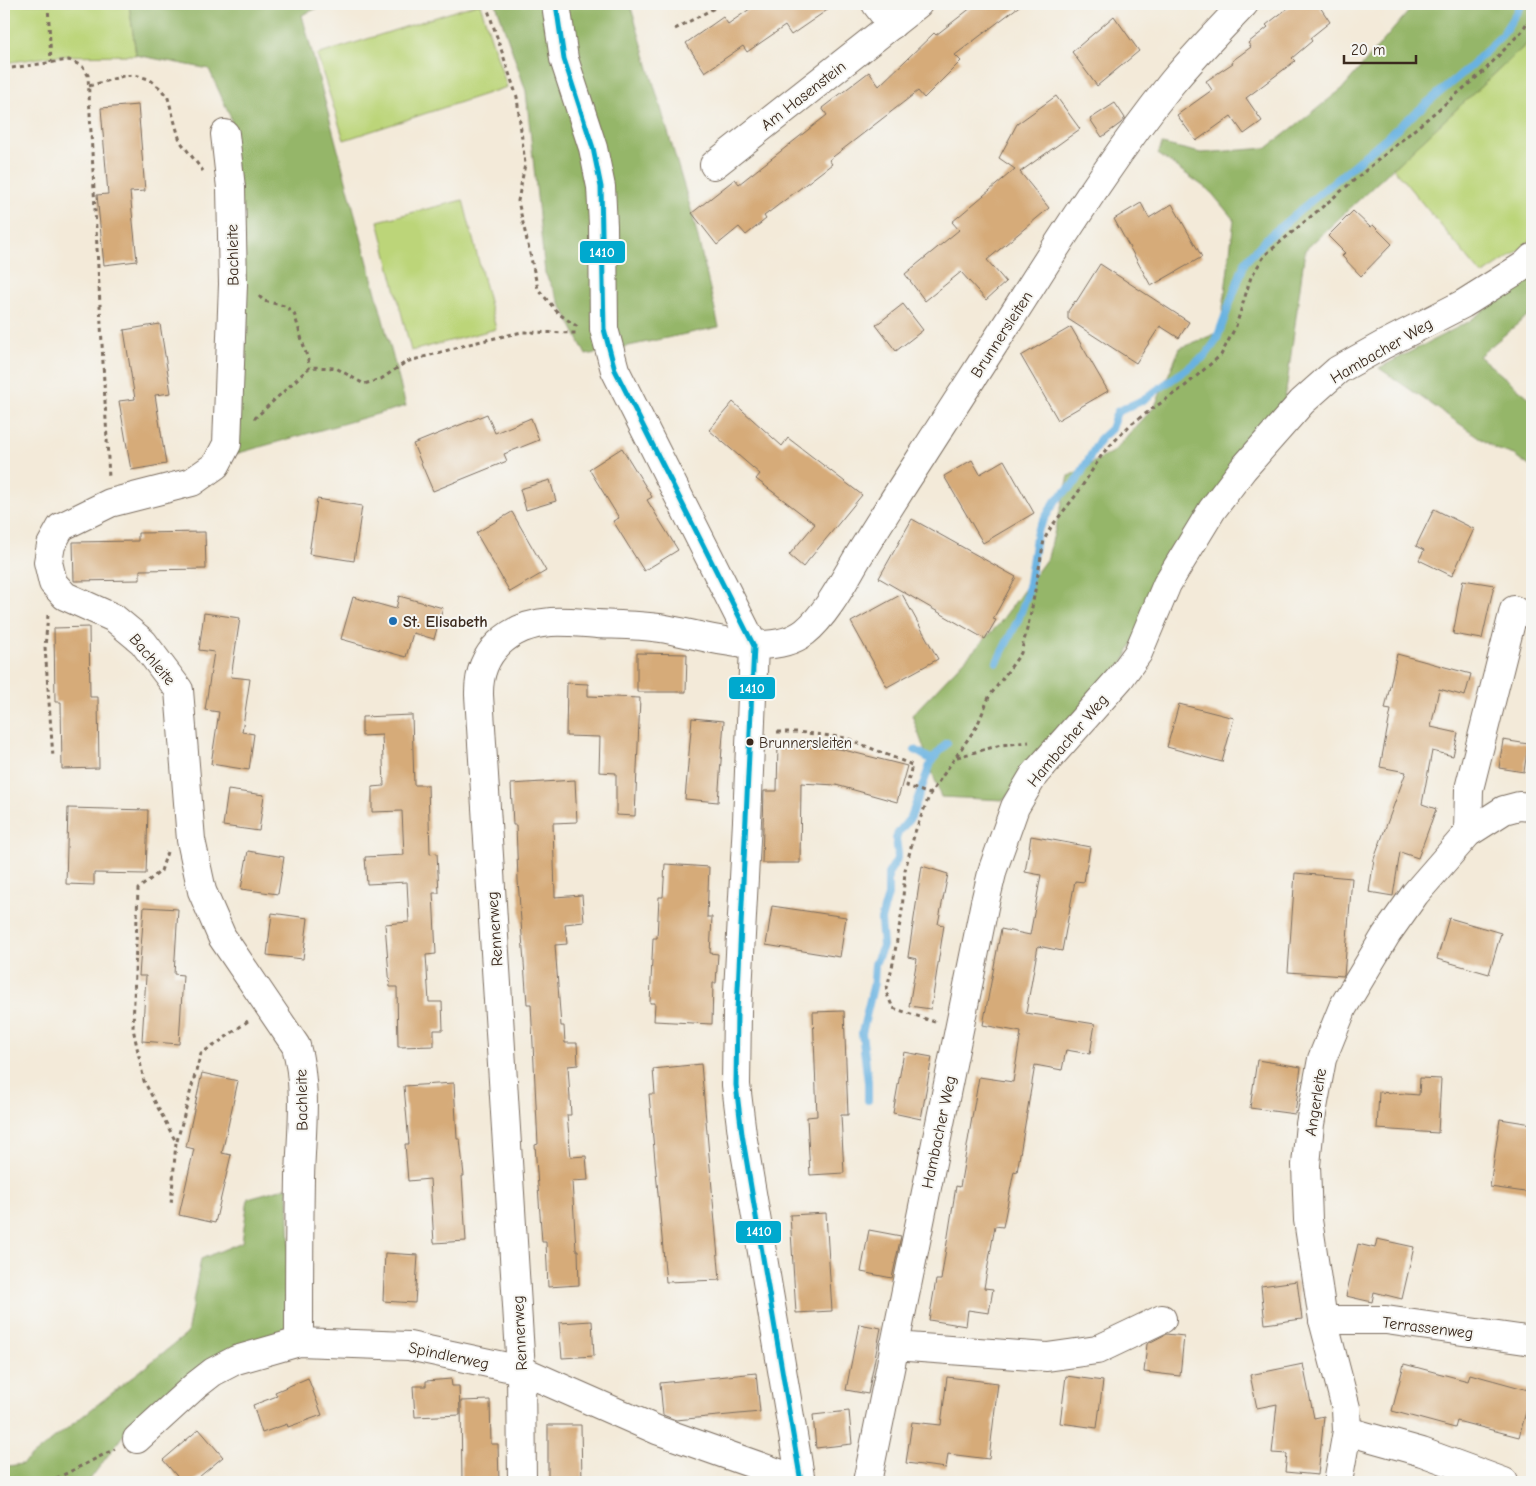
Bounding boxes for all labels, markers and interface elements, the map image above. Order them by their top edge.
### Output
scale bar [1344,32,1416,64]
text: 20 m [1351,41,1385,59]
street label: Am Hasenstein [758,57,850,134]
street label: Bachleite [223,224,243,286]
line badge: 1410 [579,240,626,264]
text: 1410 [589,244,615,261]
street label: Brunnersleiten [967,288,1036,381]
street label: Hambacher Weg [1327,314,1436,387]
place label: St. Elisabeth [403,613,488,631]
marker: St. Elisabeth [387,615,399,627]
street label: Bachleite [125,630,179,689]
line badge: 1410 [728,676,776,700]
text: 1410 [739,680,765,697]
street label: Hambacher Weg [1024,691,1112,791]
place label: Brunnersleiten [759,734,852,752]
marker: Brunnersleiten [745,737,755,747]
street label: Rennerweg [483,891,507,967]
street label: Angerleite [1302,1067,1330,1137]
street label: Bachleite [292,1069,312,1131]
street label: Hambacher Weg [918,1074,960,1190]
line badge: 1410 [735,1220,782,1244]
text: 1410 [746,1223,772,1240]
street label: Rennerweg [509,1295,531,1371]
street label: Terrassenweg [1381,1313,1474,1343]
street label: Spindlerweg [407,1339,491,1373]

